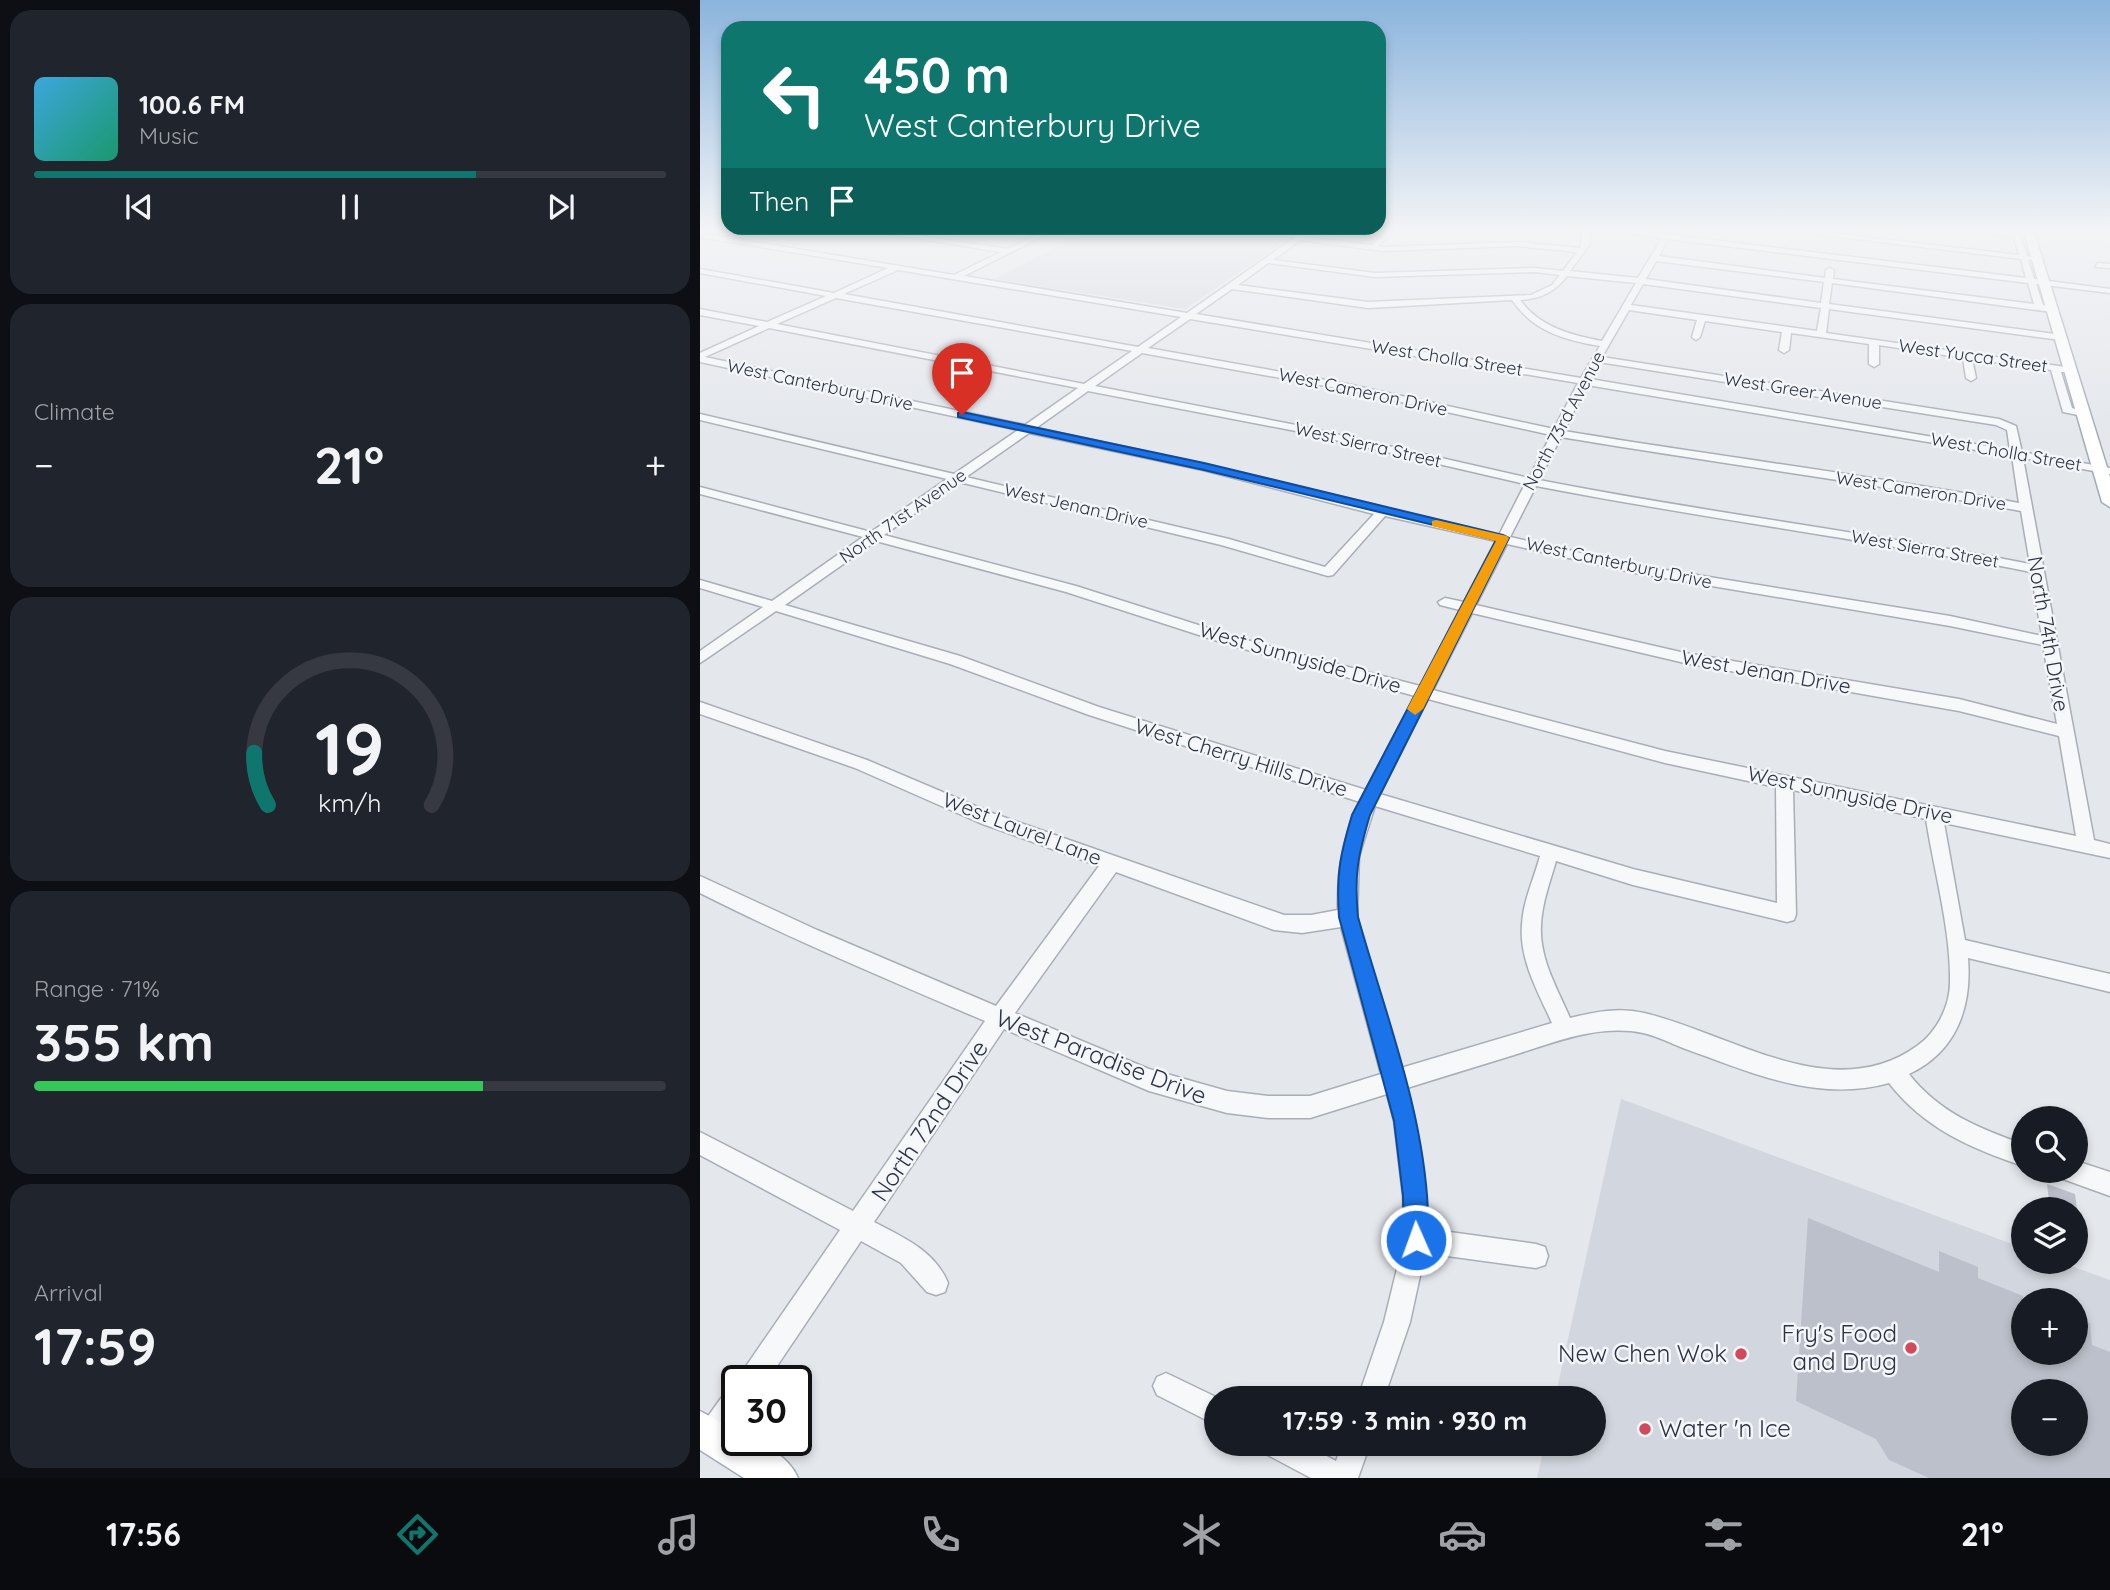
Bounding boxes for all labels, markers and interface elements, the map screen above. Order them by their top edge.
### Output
text: 450 m [864,44,1010,105]
icon: left [749,49,840,140]
text: 100.6 FM [139,88,245,121]
text: West Canterbury Drive [864,105,1201,145]
text: Music [139,121,199,150]
icon: arrive [823,182,861,220]
text: Then [749,185,809,218]
icon: previous [120,188,158,226]
icon: pause [331,188,369,226]
icon: next [542,188,580,226]
street label: West Cholla Street [1370,334,1524,381]
street label: West Yucca Street [1897,334,2049,377]
pin [932,343,992,415]
street label: North 73rd Avenue [1517,347,1610,494]
street label: West Canterbury Drive [725,354,915,415]
icon: arrive [943,354,981,392]
street label: West Cameron Drive [1277,362,1450,421]
street label: West Greer Avenue [1722,367,1884,414]
text: Climate [34,397,115,426]
street label: West Sierra Street [1293,416,1444,473]
street label: West Cholla Street [1929,427,2083,476]
text: 21° [314,432,384,497]
text: − [34,441,54,489]
text: + [645,441,666,489]
street label: North 71st Avenue [835,463,971,568]
street label: West Cameron Drive [1834,466,2008,515]
street label: West Jenan Drive [1002,478,1150,533]
street label: West Sierra Street [1849,524,2001,573]
street label: West Canterbury Drive [1524,532,1714,593]
street label: North 74th Drive [2023,554,2075,713]
street label: West Sunnyside Drive [1196,616,1404,698]
street label: West Jenan Drive [1679,643,1853,699]
text: 19 [315,702,385,793]
street label: West Cherry Hills Drive [1132,712,1351,802]
street label: West Sunnyside Drive [1745,760,1955,829]
street label: West Laurel Lane [939,786,1106,870]
text: km/h [318,787,382,818]
text: Range · 71% [34,974,160,1003]
street label: West Paradise Drive [992,1002,1211,1110]
text: 355 km [34,1009,214,1074]
street label: North 72nd Drive [864,1034,994,1207]
map controls [2011,1106,2088,1456]
button: search [2011,1106,2088,1183]
button: layers [2011,1197,2088,1274]
position arrow [1379,1203,1453,1277]
text: Arrival [34,1278,103,1307]
button: + [2011,1288,2088,1365]
text: 17:59 [34,1313,156,1378]
place label: Fry's Food and Drug [1782,1318,1897,1376]
place label: New Chen Wok [1558,1338,1727,1368]
marker: Fry's Food and Drug [1903,1340,1919,1356]
marker: New Chen Wok [1733,1346,1749,1362]
speed limit sign: 30 [721,1365,812,1456]
button: − [2011,1379,2088,1456]
text: 17:59 · 3 min · 930 m [1283,1404,1527,1437]
place label: Water 'n Ice [1659,1413,1791,1443]
marker: Water 'n Ice [1637,1421,1653,1437]
icon: directions [393,1510,442,1559]
icon: music [654,1510,703,1559]
icon: phone [916,1510,965,1559]
icon: climate [1177,1510,1226,1559]
icon: car [1438,1510,1487,1559]
icon: filters [1699,1510,1748,1559]
text: 17:56 [106,1514,181,1554]
text: 21° [1961,1514,2004,1554]

